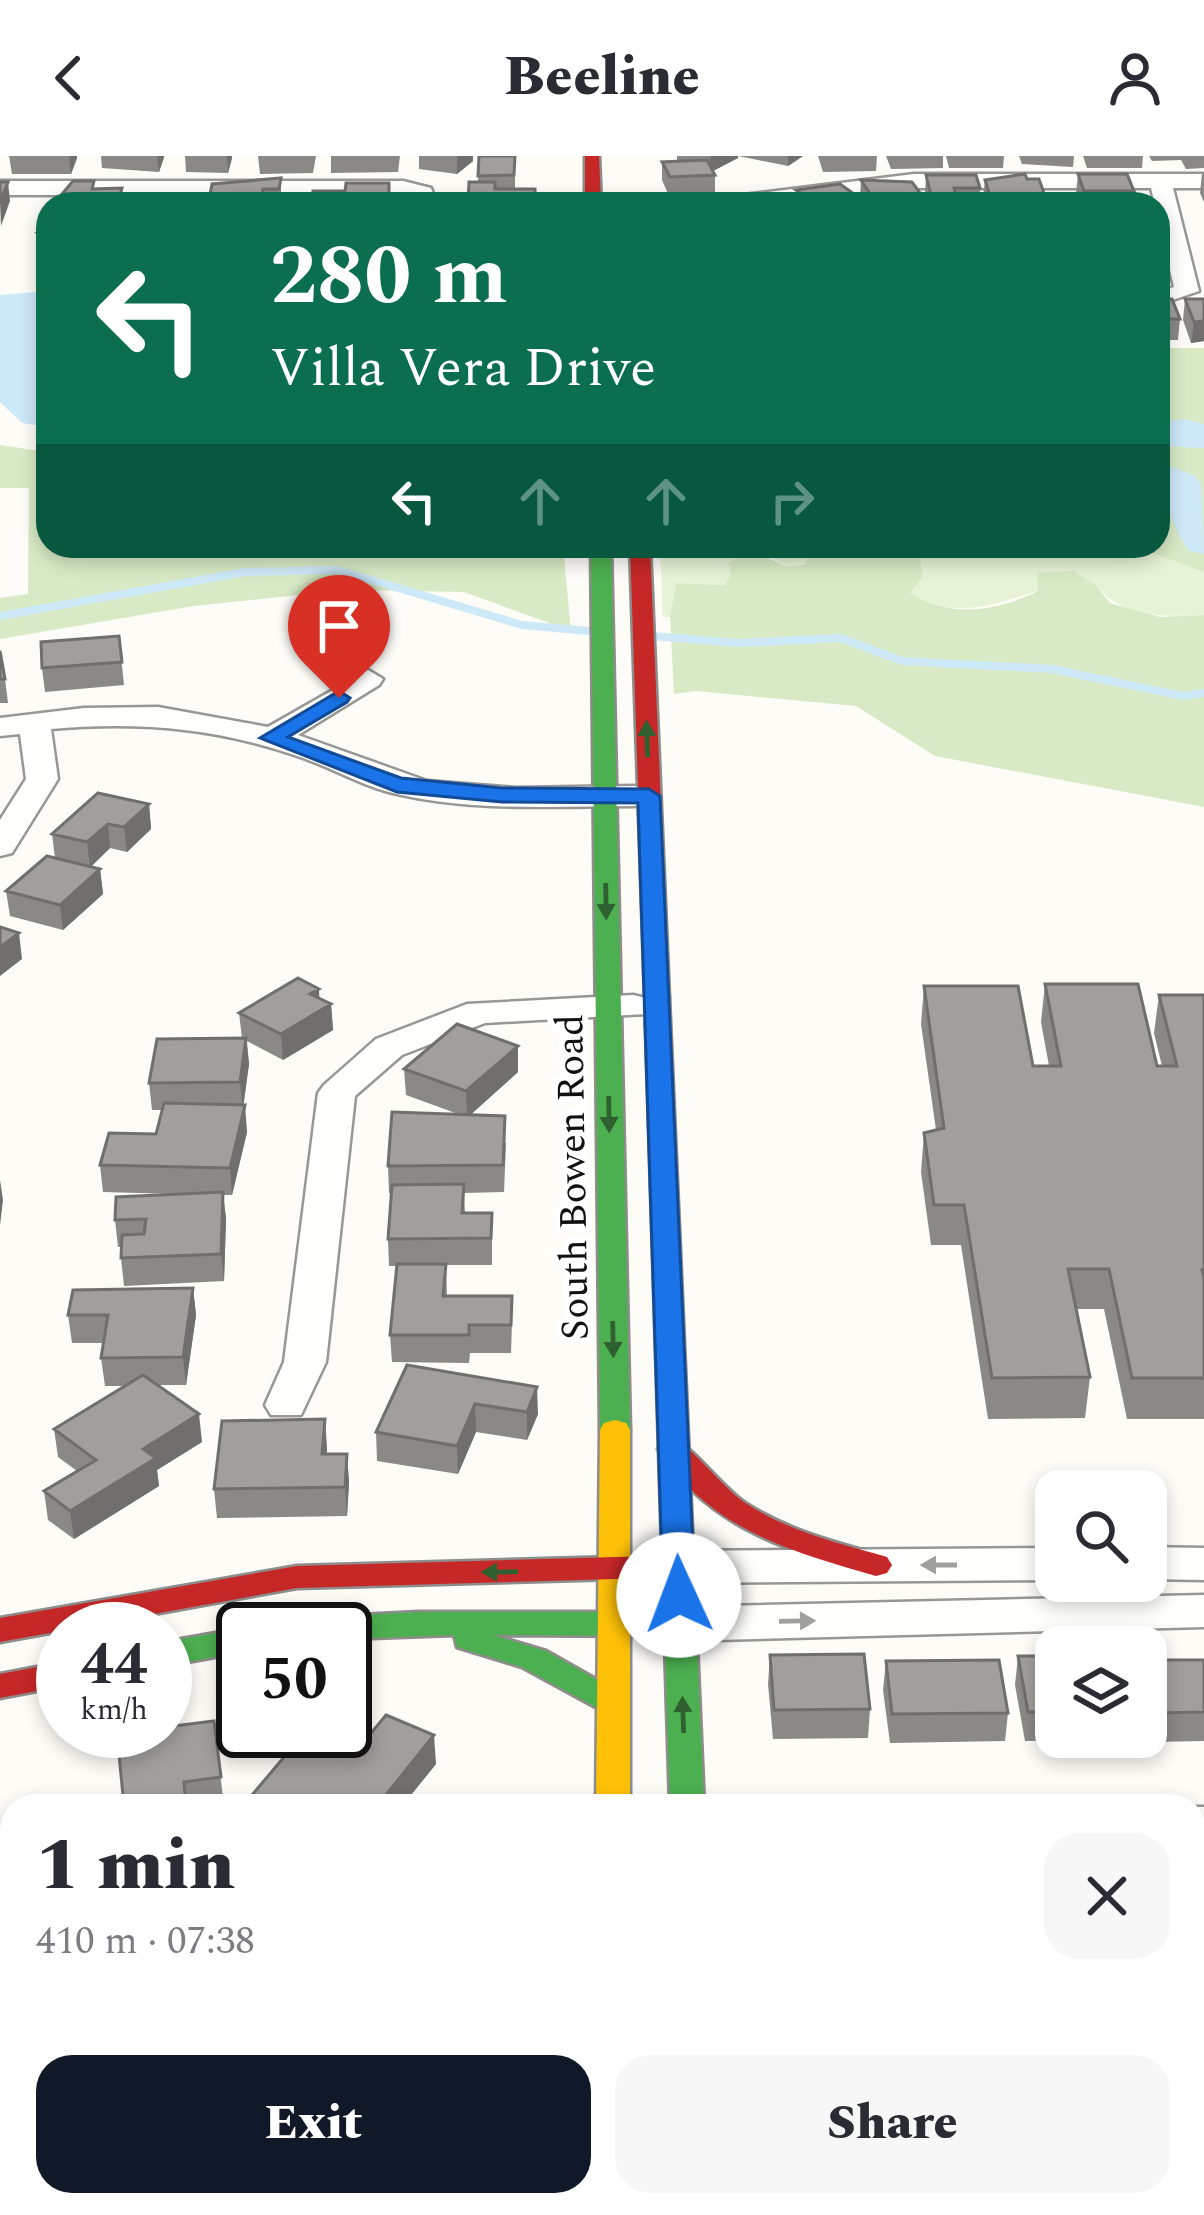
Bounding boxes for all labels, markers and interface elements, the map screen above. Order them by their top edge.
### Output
text: Beeline [504,37,700,119]
icon: back [36,45,102,111]
icon: person [1102,45,1168,111]
text: 280 m [270,213,508,341]
icon: left [72,240,228,396]
text: Villa Vera Drive [270,328,656,410]
icon: left [381,468,447,534]
icon: ahead [507,468,573,534]
icon: ahead [633,468,699,534]
icon: right [759,468,825,534]
pin [288,575,390,698]
icon: arrive [306,593,372,659]
one-way arrow [637,719,656,757]
one-way arrow [596,883,615,921]
street label: South Bowen Road [541,1013,606,1341]
one-way arrow [600,1096,619,1134]
one-way arrow [604,1321,623,1359]
map controls [1035,1470,1167,1758]
button: search [1035,1470,1167,1602]
position arrow [616,1532,742,1658]
one-way arrow [919,1555,957,1575]
one-way arrow [480,1562,518,1581]
speed limit sign: 50 [216,1602,372,1758]
one-way arrow [779,1612,817,1631]
text: 44 [80,1619,148,1711]
button: layers [1035,1626,1167,1758]
text: km/h [80,1687,148,1733]
one-way arrow [674,1695,693,1733]
text: 1 min [36,1812,235,1921]
button: close [1044,1833,1170,1959]
text: 410 m · 07:38 [36,1912,255,1971]
button: Exit [36,2055,591,2193]
button: Share [615,2055,1170,2193]

